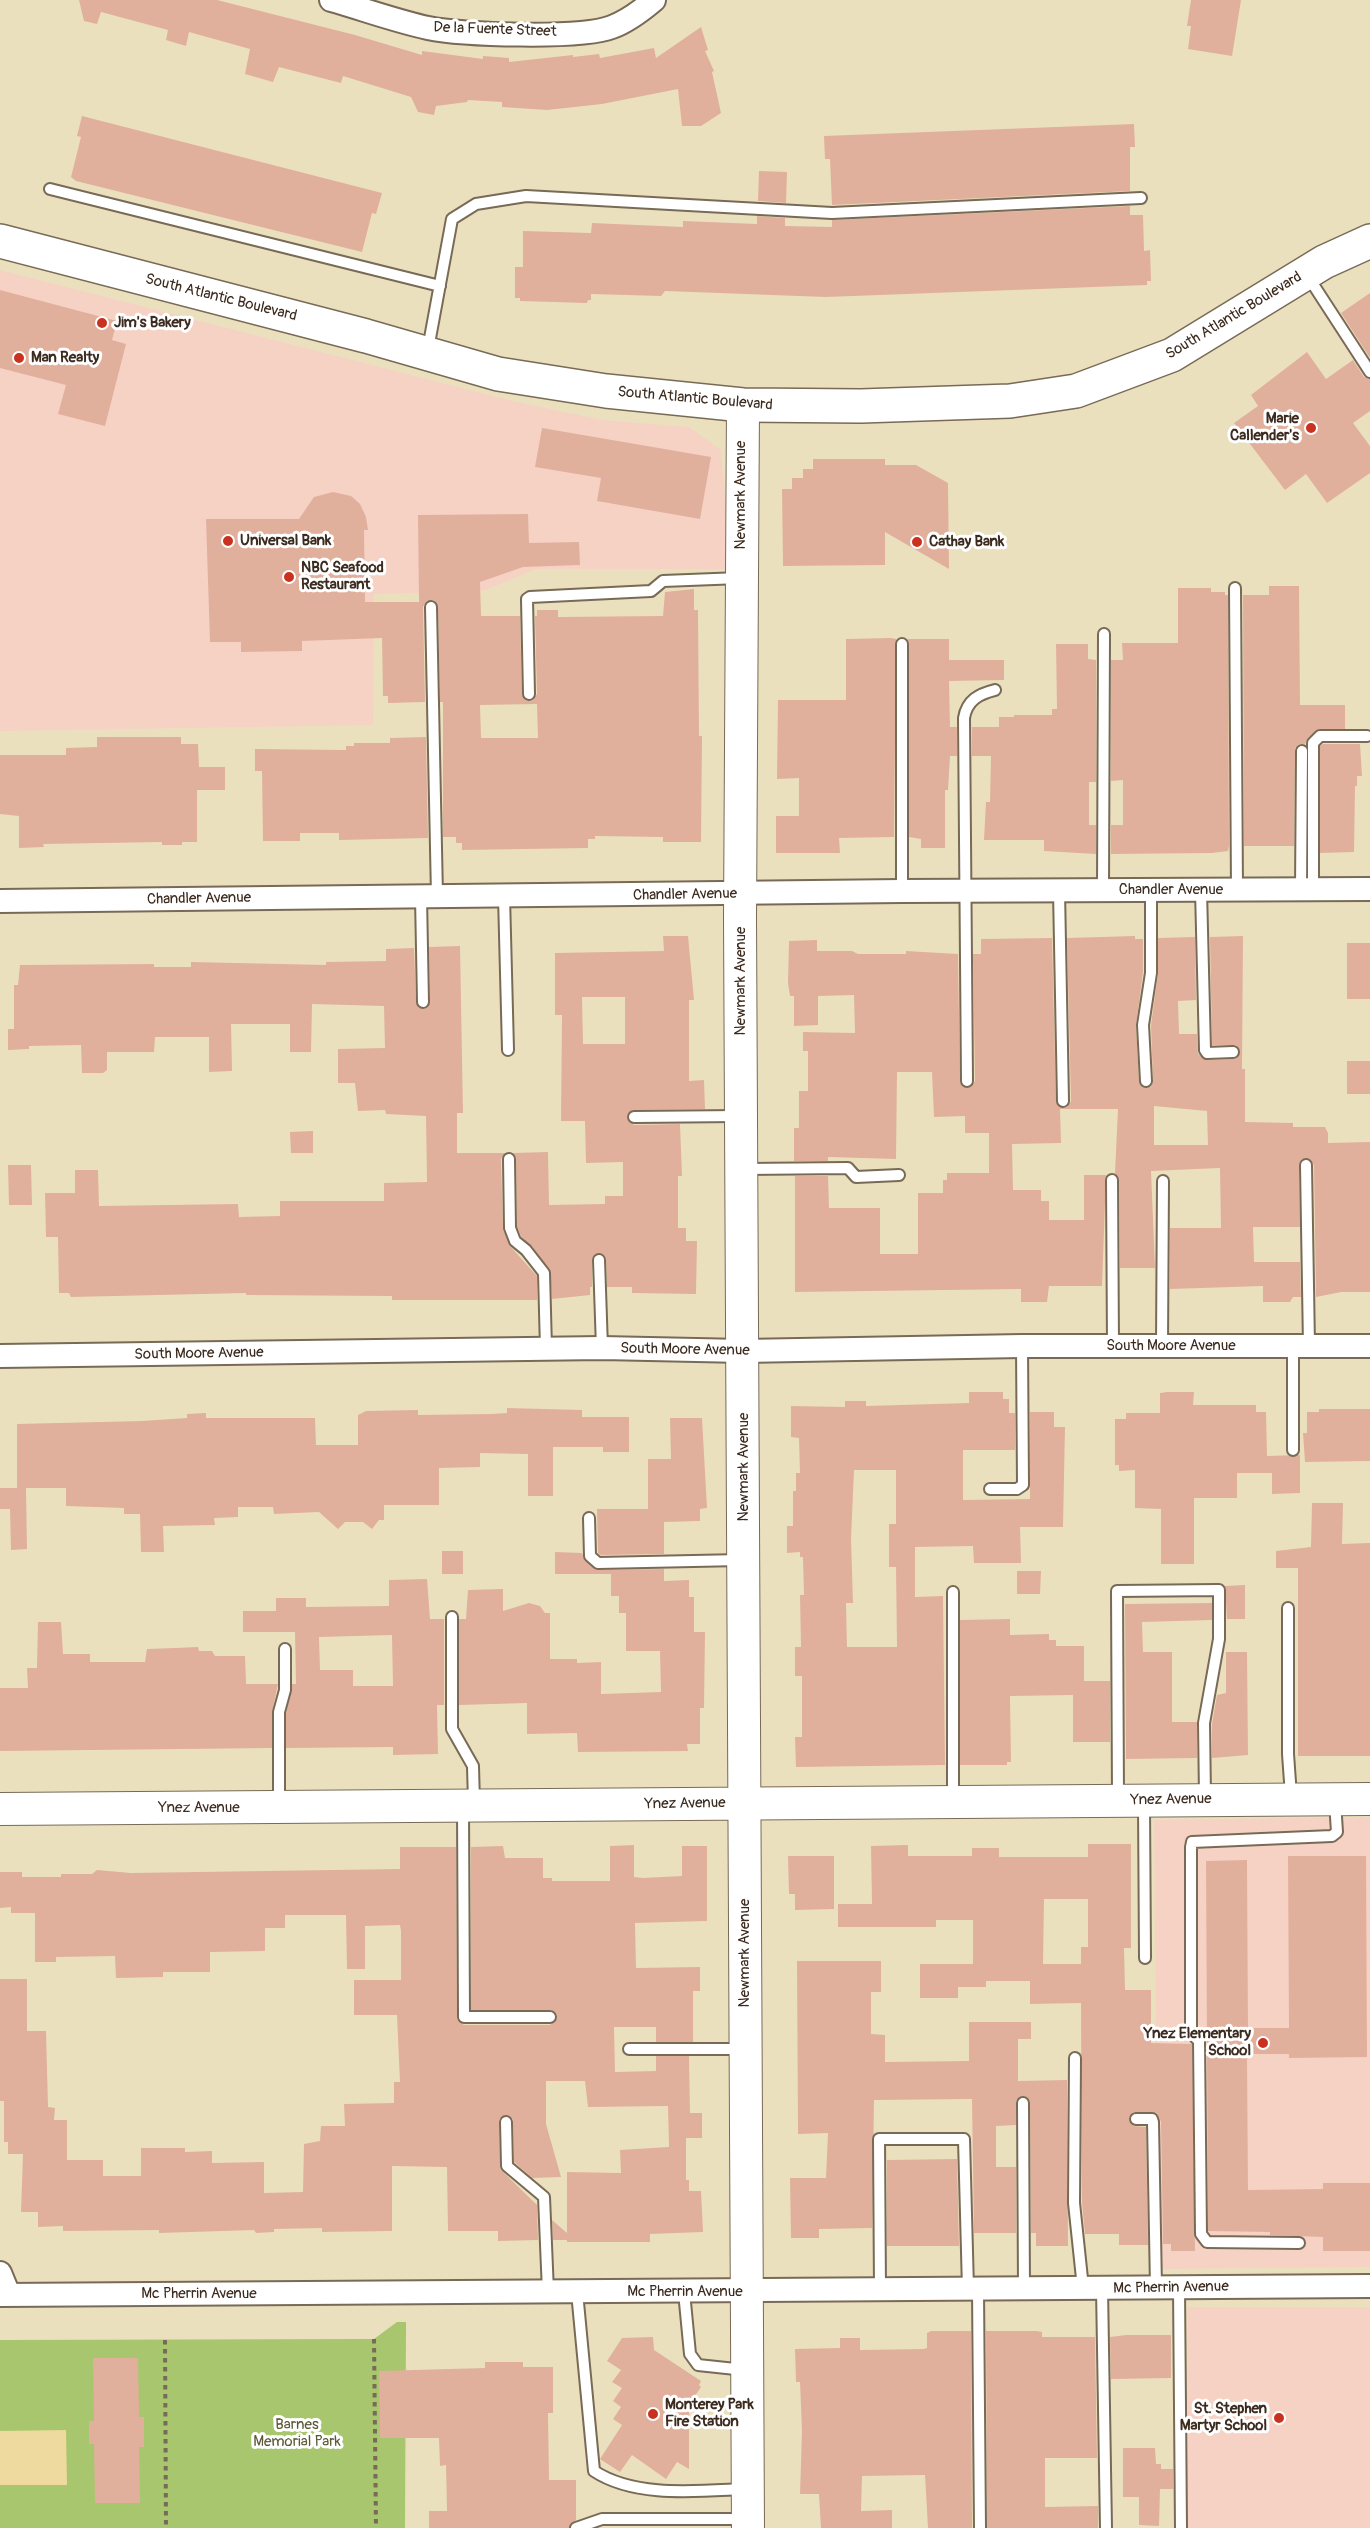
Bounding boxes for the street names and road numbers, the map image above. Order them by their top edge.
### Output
street label: De la Fuente Street [433,19,557,41]
street label: South Atlantic Boulevard [1163,268,1305,364]
street label: South Atlantic Boulevard [143,270,299,326]
street label: South Atlantic Boulevard [617,383,773,415]
street label: Newmark Avenue [732,441,750,549]
street label: Chandler Avenue [1119,881,1223,899]
street label: Chandler Avenue [633,885,737,905]
street label: Chandler Avenue [147,889,251,909]
street label: Newmark Avenue [732,927,750,1035]
street label: South Moore Avenue [1106,1337,1236,1355]
street label: South Moore Avenue [620,1340,750,1360]
street label: South Moore Avenue [134,1344,264,1364]
street label: Newmark Avenue [735,1413,753,1521]
street label: Ynez Avenue [1130,1790,1212,1810]
street label: Ynez Avenue [644,1794,726,1814]
street label: Ynez Avenue [158,1799,240,1817]
street label: Newmark Avenue [736,1899,754,2007]
street label: Mc Pherrin Avenue [1113,2278,1229,2298]
street label: Mc Pherrin Avenue [627,2283,743,2301]
street label: Mc Pherrin Avenue [141,2285,257,2303]

